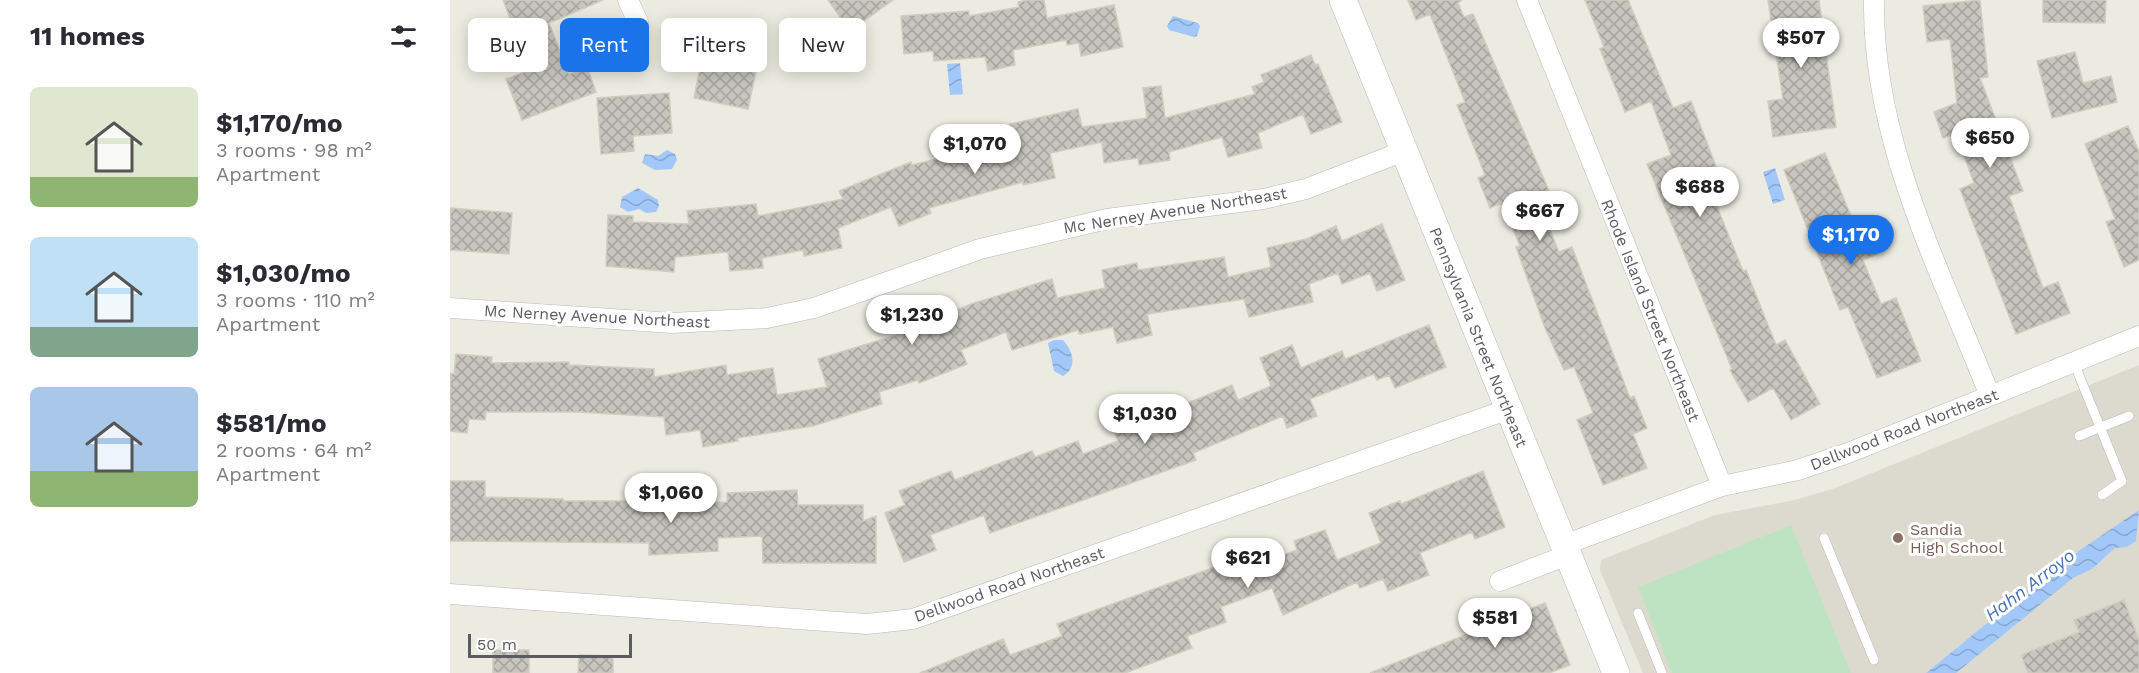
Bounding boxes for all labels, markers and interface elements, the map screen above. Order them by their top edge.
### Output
chip: Buy [468,18,548,72]
chip: Rent [560,18,649,72]
chip: Filters [661,18,767,72]
chip: New [779,18,866,72]
pin: $507 [1765,18,1837,69]
icon: filters [387,20,420,53]
text: 11 homes [30,21,145,51]
text: $507 [1777,25,1826,49]
text: $1,170/mo [216,108,343,138]
icon: home [78,111,150,183]
pin: $650 [1954,118,2026,169]
pin: $1,070 [926,124,1024,175]
text: $650 [1965,125,2015,149]
text: $1,070 [943,131,1007,155]
text: 3 rooms · 98 m² [216,138,372,162]
text: Apartment [216,162,320,186]
pin: $688 [1664,167,1736,218]
text: $688 [1675,174,1725,198]
street label: Mc Nerney Avenue Northeast [1062,183,1289,238]
pin: $667 [1504,191,1576,242]
street label: Rhode Island Street Northeast [1597,196,1704,424]
text: $667 [1515,198,1565,222]
pin: $1,170 [1802,215,1900,266]
text: $1,170 [1822,222,1880,246]
street label: Pennsylvania Street Northeast [1426,224,1532,450]
text: $1,030/mo [216,258,351,288]
icon: home [78,261,150,333]
text: 3 rooms · 110 m² [216,288,375,312]
pin: $1,230 [863,295,961,346]
street label: Mc Nerney Avenue Northeast [484,301,711,332]
text: $1,230 [880,302,944,326]
text: Apartment [216,312,320,336]
street label: Dellwood Road Northeast [1807,385,2001,474]
pin: $1,030 [1096,394,1194,445]
text: $1,030 [1113,401,1177,425]
text: $581/mo [216,408,327,438]
icon: home [78,411,150,483]
text: 2 rooms · 64 m² [216,438,372,462]
text: Apartment [216,462,320,486]
pin: $1,060 [622,473,720,524]
text: $1,060 [638,480,704,504]
place label: Sandia High School [1910,520,2003,557]
marker: Sandia High School [1891,531,1905,545]
pin: $621 [1212,538,1284,589]
street label: Dellwood Road Northeast [912,543,1107,626]
water label: Hahn Arroyo [1981,544,2079,625]
text: $621 [1225,545,1271,569]
pin: $581 [1459,598,1531,649]
text: $581 [1472,605,1518,629]
scale bar [468,631,632,658]
text: 50 m [477,635,517,654]

